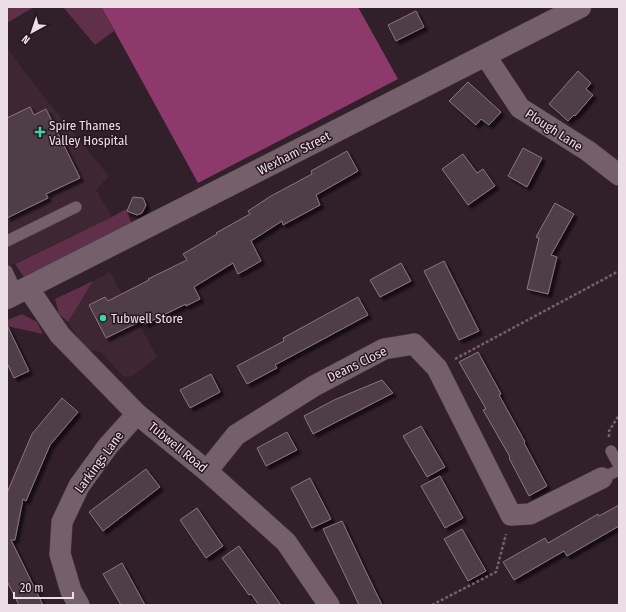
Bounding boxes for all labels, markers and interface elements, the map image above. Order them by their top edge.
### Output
north arrow [12,12,52,52]
text: N [19,32,33,46]
street label: Plough Lane [523,106,585,154]
place label: Spire Thames Valley Hospital [49,118,128,148]
marker: Spire Thames Valley Hospital [34,126,46,138]
street label: Wexham Street [255,128,334,178]
place label: Tubwell Store [111,311,183,326]
marker: Tubwell Store [98,313,108,323]
street label: Deans Close [325,343,389,385]
street label: Tubwell Road [146,419,210,475]
street label: Larkings Lane [72,428,126,496]
scale bar [14,574,73,600]
text: 20 m [20,581,44,595]

